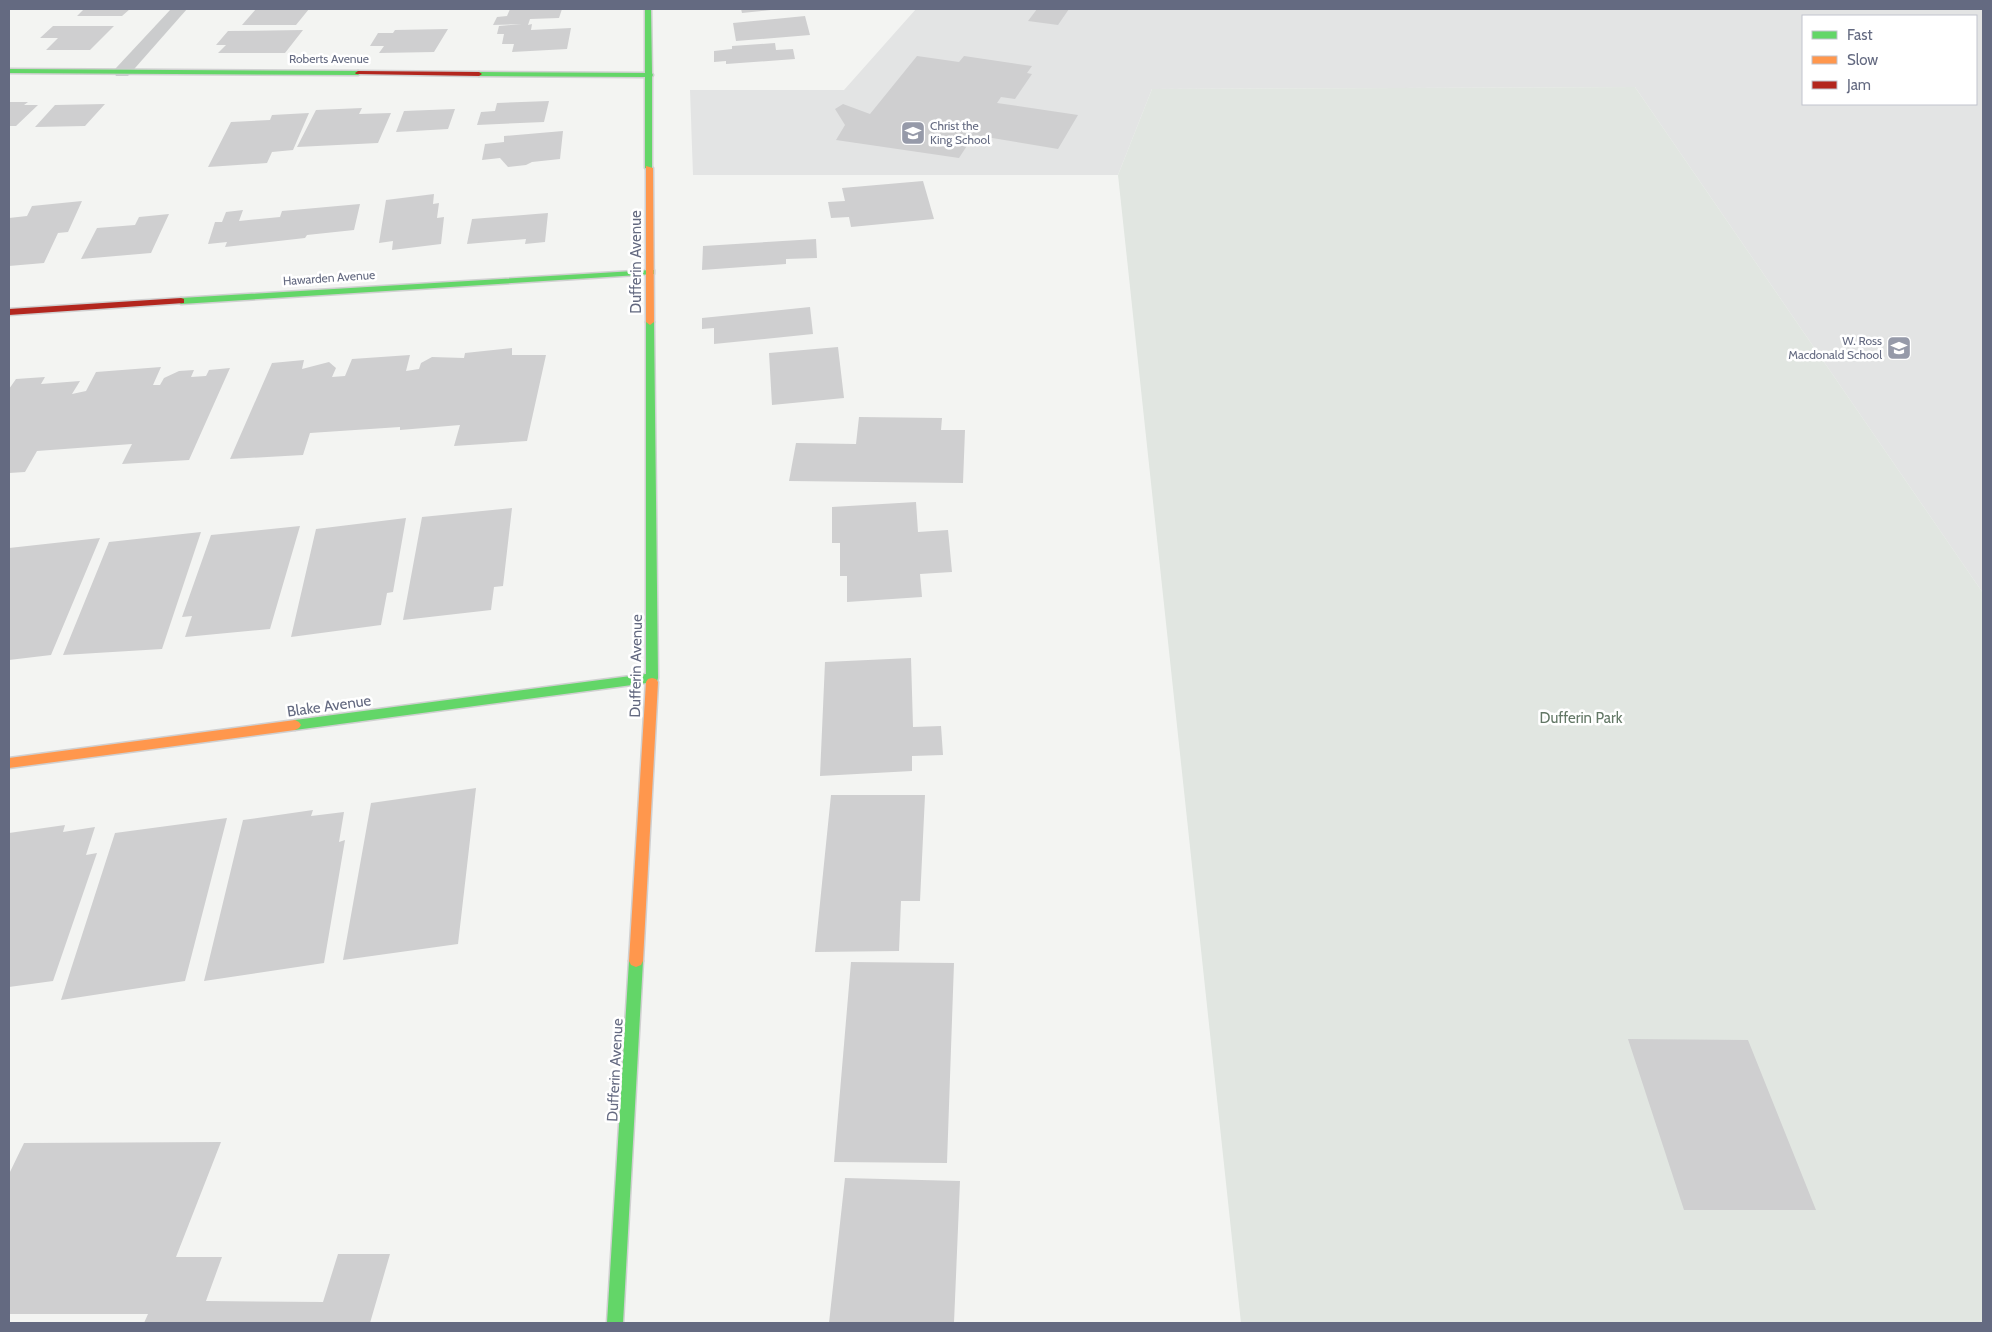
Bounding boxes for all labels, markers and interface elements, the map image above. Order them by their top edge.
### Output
legend [1802,15,1977,105]
text: Fast [1847,26,1872,44]
street label: Roberts Avenue [289,51,369,66]
text: Slow [1847,51,1878,69]
text: Jam [1846,76,1871,94]
place label: Christ the King School [930,118,990,147]
school or university icon: Christ the King School [900,120,926,146]
street label: Dufferin Avenue [627,210,645,314]
street label: Hawarden Avenue [282,267,376,288]
place label: W. Ross Macdonald School [1788,333,1882,362]
school or university icon: W. Ross Macdonald School [1886,335,1912,361]
street label: Dufferin Avenue [626,614,646,718]
street label: Blake Avenue [286,691,372,721]
park label: Dufferin Park [1540,709,1623,727]
street label: Dufferin Avenue [603,1018,627,1122]

